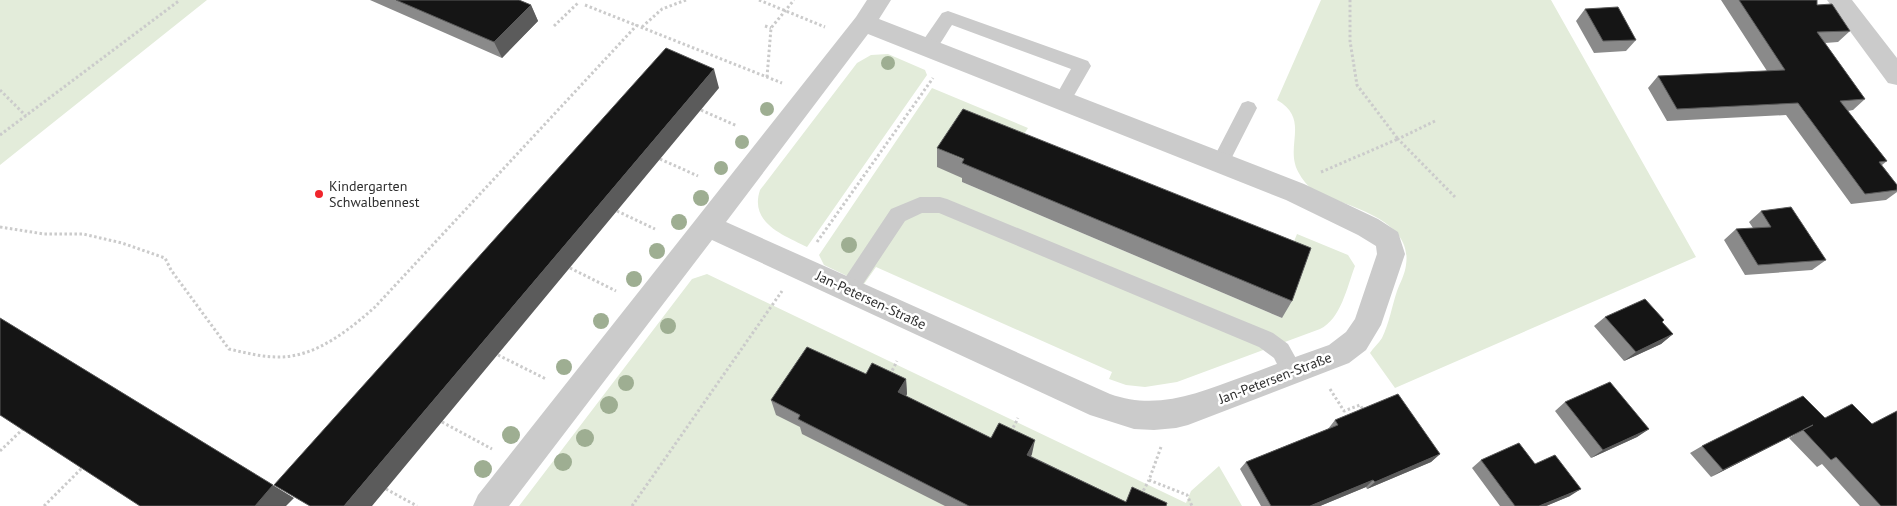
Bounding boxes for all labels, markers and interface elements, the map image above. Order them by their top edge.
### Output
place label: Kindergarten Schwalbennest [329,177,420,211]
marker: Kindergarten Schwalbennest [313,188,325,200]
street label: Jan-Petersen-Straße [812,266,929,333]
street label: Jan-Petersen-Straße [1215,348,1334,408]

